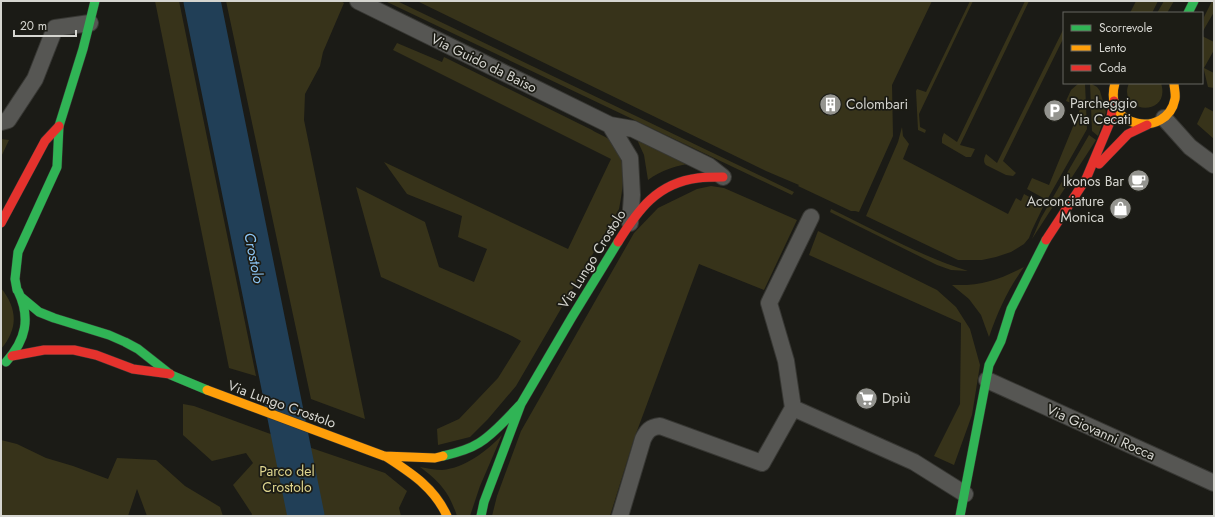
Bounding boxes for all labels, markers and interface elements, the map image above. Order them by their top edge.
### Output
scale bar [14,12,76,38]
legend [1063,12,1203,84]
text: 20 m [20,17,47,35]
text: Scorrevole [1099,19,1153,37]
street label: Via Guido da Baiso [428,29,541,98]
text: Lento [1099,39,1127,57]
text: Coda [1099,59,1127,77]
building icon: Colombari [817,91,843,117]
place label: Parcheggio Via Cecati [1070,93,1137,129]
place label: Colombari [846,94,908,114]
parking icon: Parcheggio Via Cecati [1041,98,1067,124]
cafe icon: Ikonos Bar [1126,168,1152,194]
place label: Ikonos Bar [1063,171,1124,191]
place label: Acconciature Monica [1027,191,1104,227]
shop icon: Acconciature Monica [1107,196,1133,222]
street label: Via Lungo Crostolo [553,205,631,313]
water label: Crostolo [238,231,270,285]
street label: Via Lungo Crostolo [225,375,339,433]
supermarket icon: Dpiù [853,385,879,411]
place label: Dpiù [882,388,911,408]
street label: Via Giovanni Rocca [1044,399,1158,465]
park label: Parco del Crostolo [259,461,315,497]

